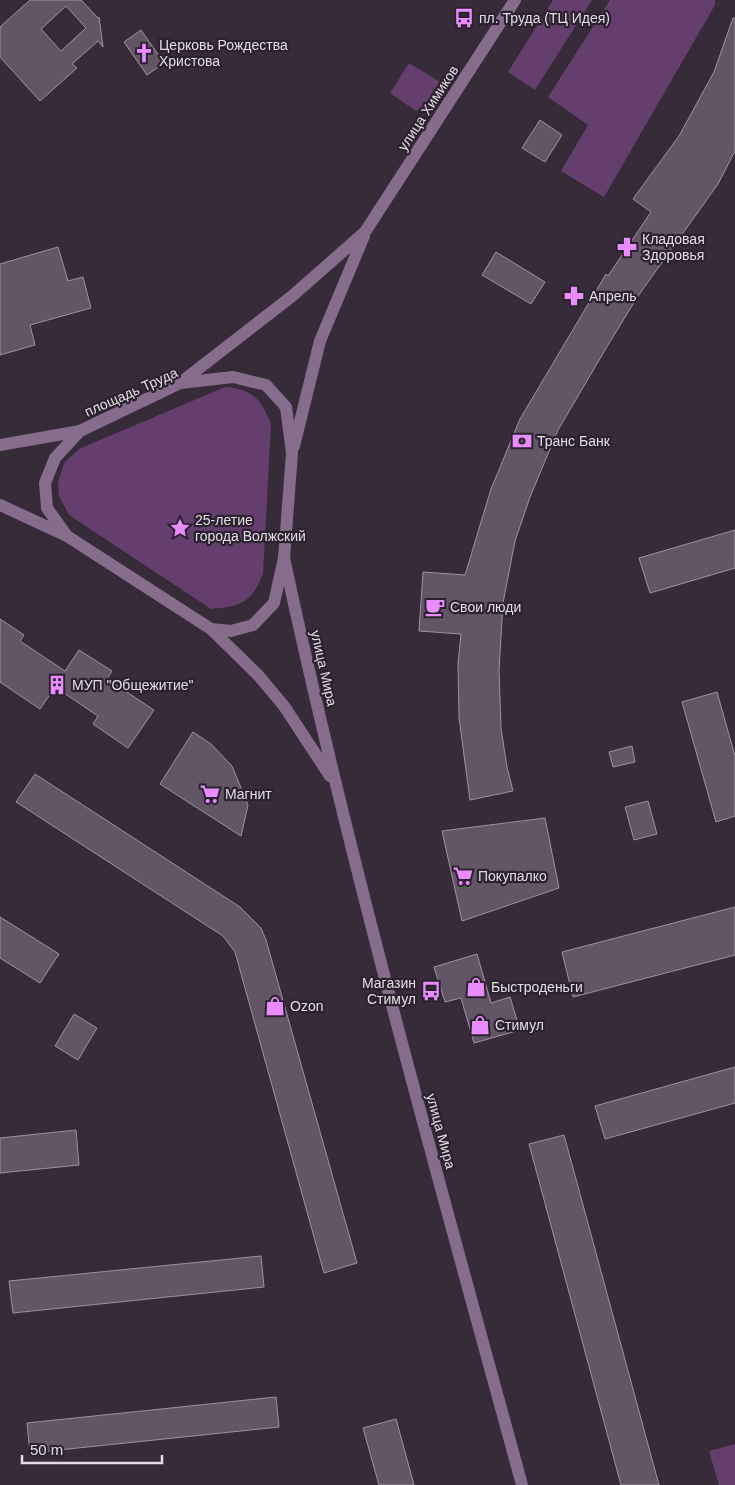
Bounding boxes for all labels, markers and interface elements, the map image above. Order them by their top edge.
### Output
bus stop icon: пл. Труда (ТЦ Идея) [453,7,475,29]
place label: пл. Труда (ТЦ Идея) [479,10,610,26]
place label: Церковь Рождества Христова [159,37,288,69]
church icon: Церковь Рождества Христова [133,42,155,64]
street label: улица Химиков [394,62,462,154]
place label: Кладовая Здоровья [642,231,705,263]
pharmacy icon: Кладовая Здоровья [616,236,638,258]
pharmacy icon: Апрель [563,285,585,307]
place label: Апрель [589,288,637,304]
street label: площадь Труда [82,364,180,420]
bank icon: Транс Банк [511,430,533,452]
place label: Транс Банк [537,433,611,449]
place label: 25-летие города Волжский [195,512,306,544]
place icon: 25-летие города Волжский [169,517,191,539]
cafe icon: Свои люди [424,596,446,618]
place label: Свои люди [450,599,521,615]
street label: улица Мира [307,628,341,708]
building icon: МУП "Общежитие" [46,674,68,696]
place label: МУП "Общежитие" [72,677,194,693]
supermarket icon: Магнит [199,783,221,805]
place label: Магнит [225,786,272,802]
supermarket icon: Покупалко [452,865,474,887]
place label: Покупалко [478,868,547,884]
place label: Магазин Стимул [362,975,416,1007]
shop icon: Быстроденьги [465,976,487,998]
place label: Быстроденьги [491,979,583,995]
bus stop icon: Магазин Стимул [420,980,442,1002]
shop icon: Ozon [264,995,286,1017]
place label: Ozon [290,998,323,1014]
shop icon: Стимул [469,1014,491,1036]
place label: Стимул [495,1017,544,1033]
street label: улица Мира [423,1092,459,1171]
scale bar [22,1432,162,1464]
text: 50 m [30,1441,63,1458]

